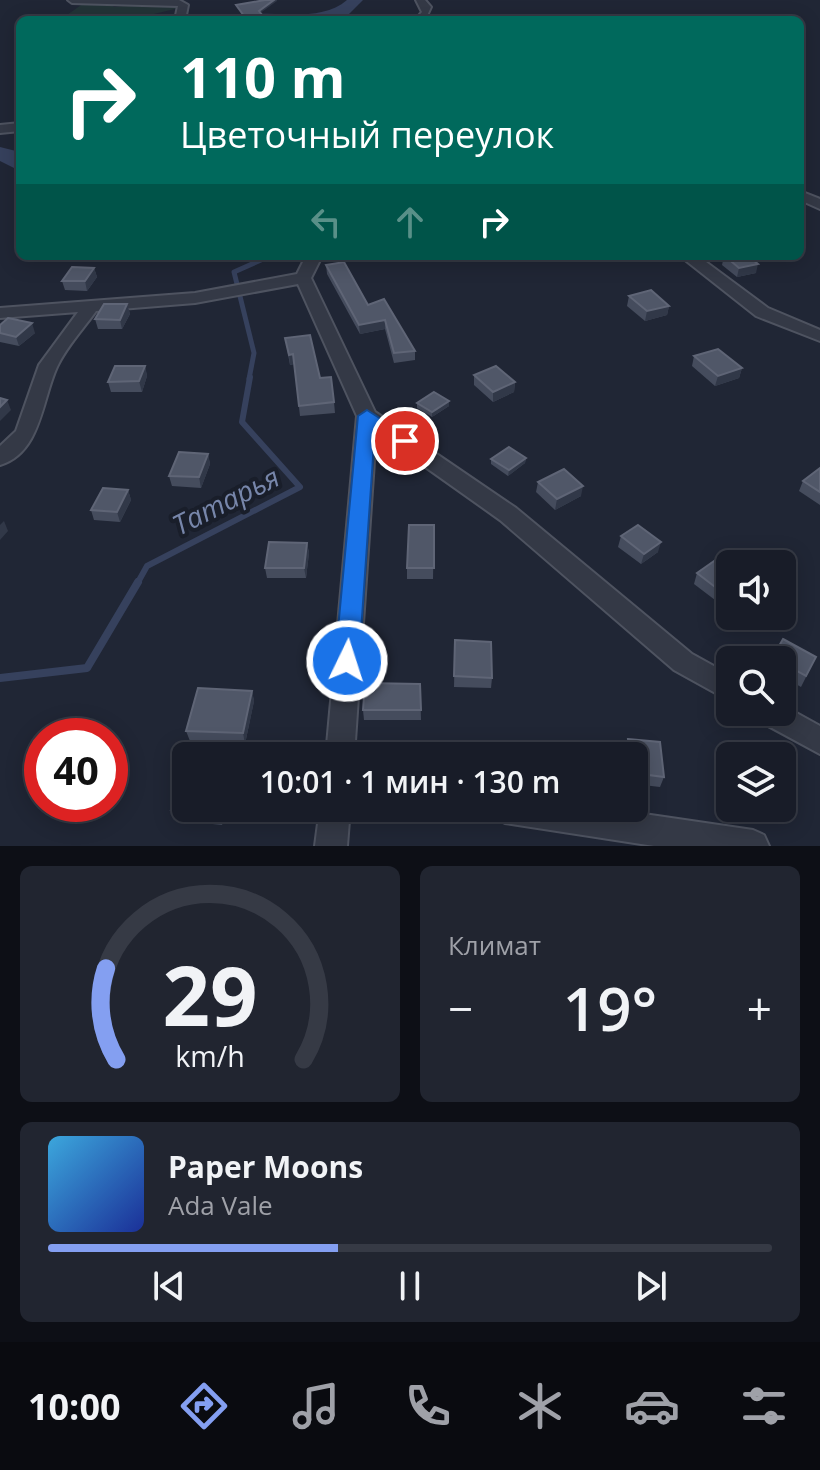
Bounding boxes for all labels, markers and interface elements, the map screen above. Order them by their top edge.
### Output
text: 110 m [180,38,346,114]
icon: right [48,48,152,152]
text: Цветочный переулок [180,110,554,159]
icon: left [304,200,348,244]
icon: ahead [388,200,432,244]
icon: right [472,200,516,244]
pin [371,407,439,475]
icon: arrive [383,419,427,463]
water label: Татарья [165,457,286,543]
map controls [716,550,796,822]
button: sound [716,550,796,630]
position arrow [305,619,389,703]
button: search [716,646,796,726]
speed limit sign: 40 [24,718,128,822]
button: layers [716,742,796,822]
text: 10:01 · 1 мин · 130 m [260,761,560,802]
text: Климат [448,927,541,963]
text: 29 [162,937,258,1050]
text: 19° [563,967,657,1049]
text: − [448,978,473,1038]
text: + [747,978,772,1038]
text: km/h [175,1036,245,1075]
text: Paper Moons [168,1146,363,1187]
text: Ada Vale [168,1187,273,1223]
icon: previous [147,1264,191,1308]
icon: pause [388,1264,432,1308]
icon: next [629,1264,673,1308]
icon: directions [176,1378,232,1434]
icon: music [288,1378,344,1434]
icon: phone [400,1378,456,1434]
icon: climate [512,1378,568,1434]
icon: car [624,1378,680,1434]
icon: filters [736,1378,792,1434]
text: 10:00 [28,1382,121,1431]

